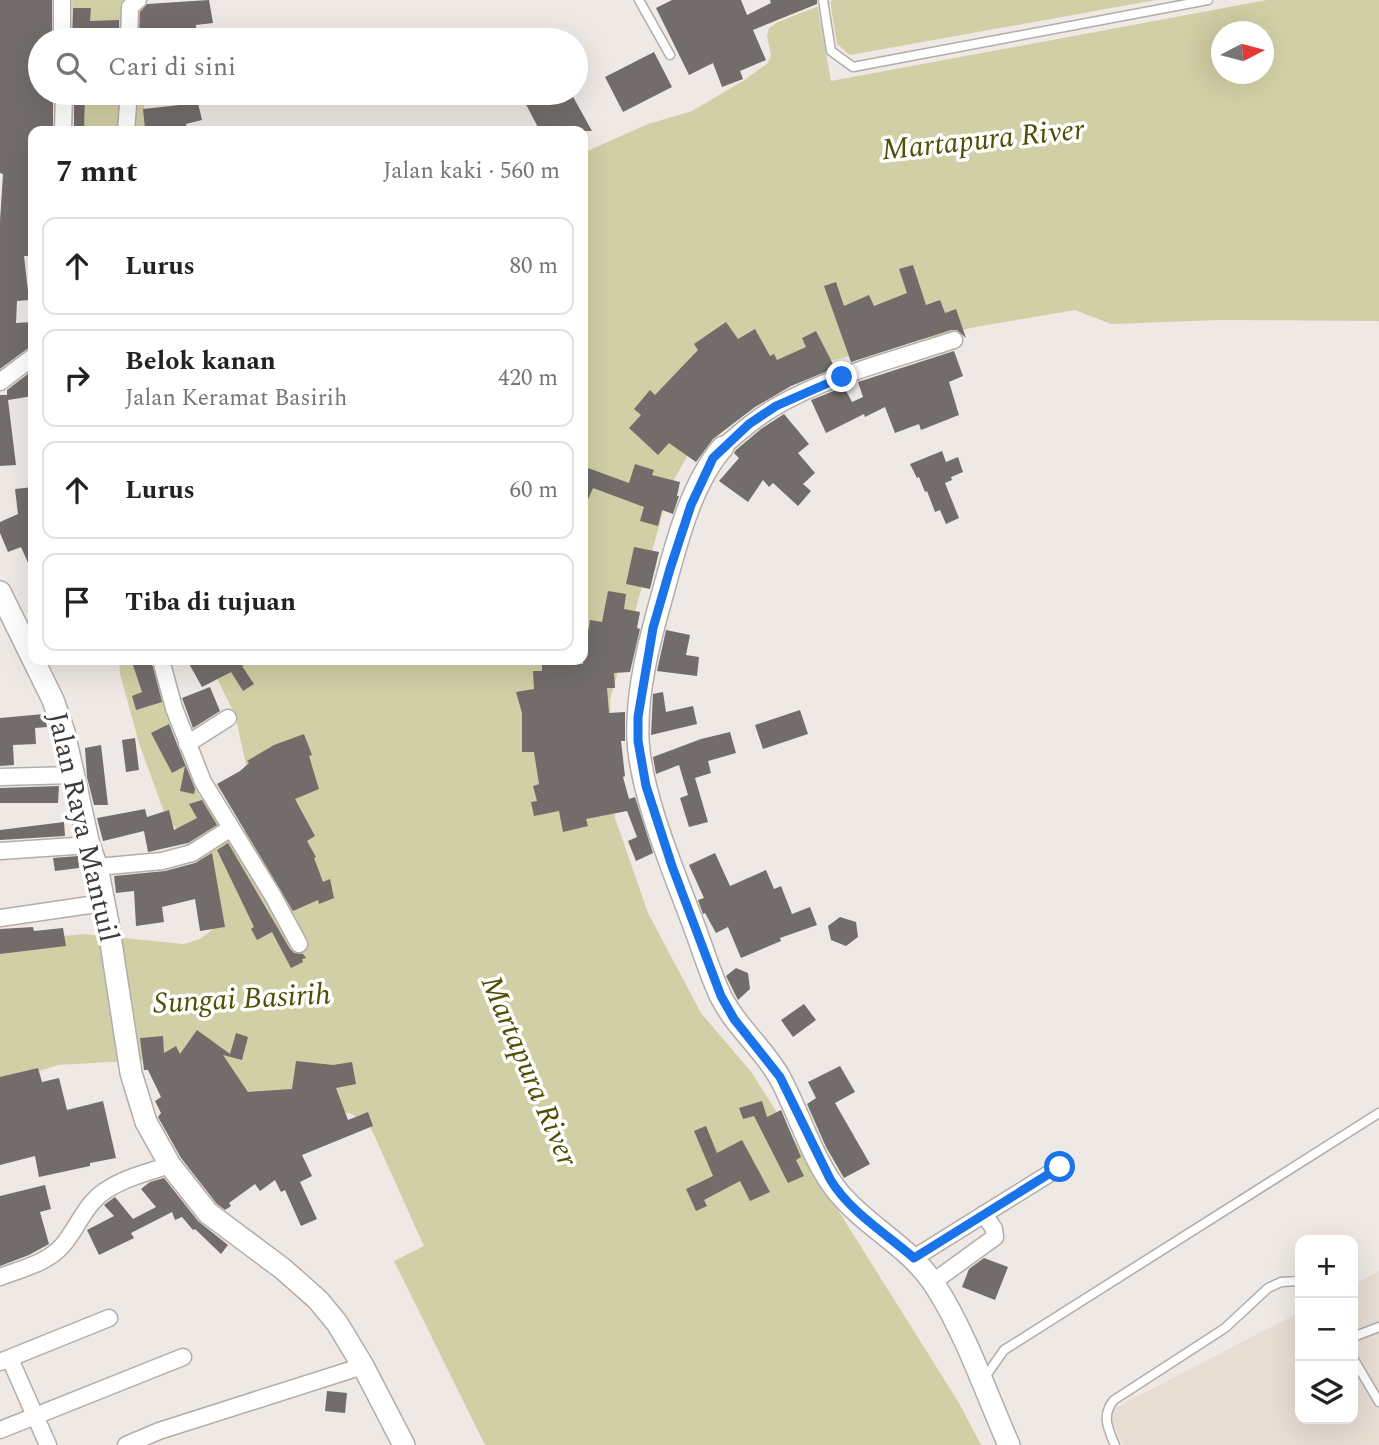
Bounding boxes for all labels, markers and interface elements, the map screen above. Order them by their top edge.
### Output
north arrow [1211,21,1274,84]
search box [28,28,588,105]
text: Cari di sini [108,47,236,87]
icon: search [52,48,90,86]
water label: Martapura River [879,106,1087,174]
text: 7 mnt [56,149,137,195]
text: Jalan kaki · 560 m [383,154,560,189]
text: Lurus [125,246,195,286]
icon: ahead [58,247,96,285]
text: 80 m [509,249,558,284]
text: Belok kanan [125,341,276,381]
icon: right [58,359,96,397]
text: 420 m [498,361,558,396]
route end [826,361,857,392]
text: Jalan Keramat Basirih [125,381,347,416]
text: Lurus [125,470,195,510]
icon: ahead [58,471,96,509]
text: 60 m [509,473,558,508]
text: Tiba di tujuan [125,582,296,622]
icon: arrive [58,583,96,621]
street label: Jalan Raya Mantuil [36,708,130,946]
water label: Martapura River [468,968,590,1174]
water label: Sungai Basirih [152,971,332,1027]
route start [1044,1151,1075,1182]
map controls [1295,1235,1358,1424]
button: + [1295,1235,1358,1298]
button: − [1295,1298,1358,1361]
button: layers [1295,1361,1358,1424]

